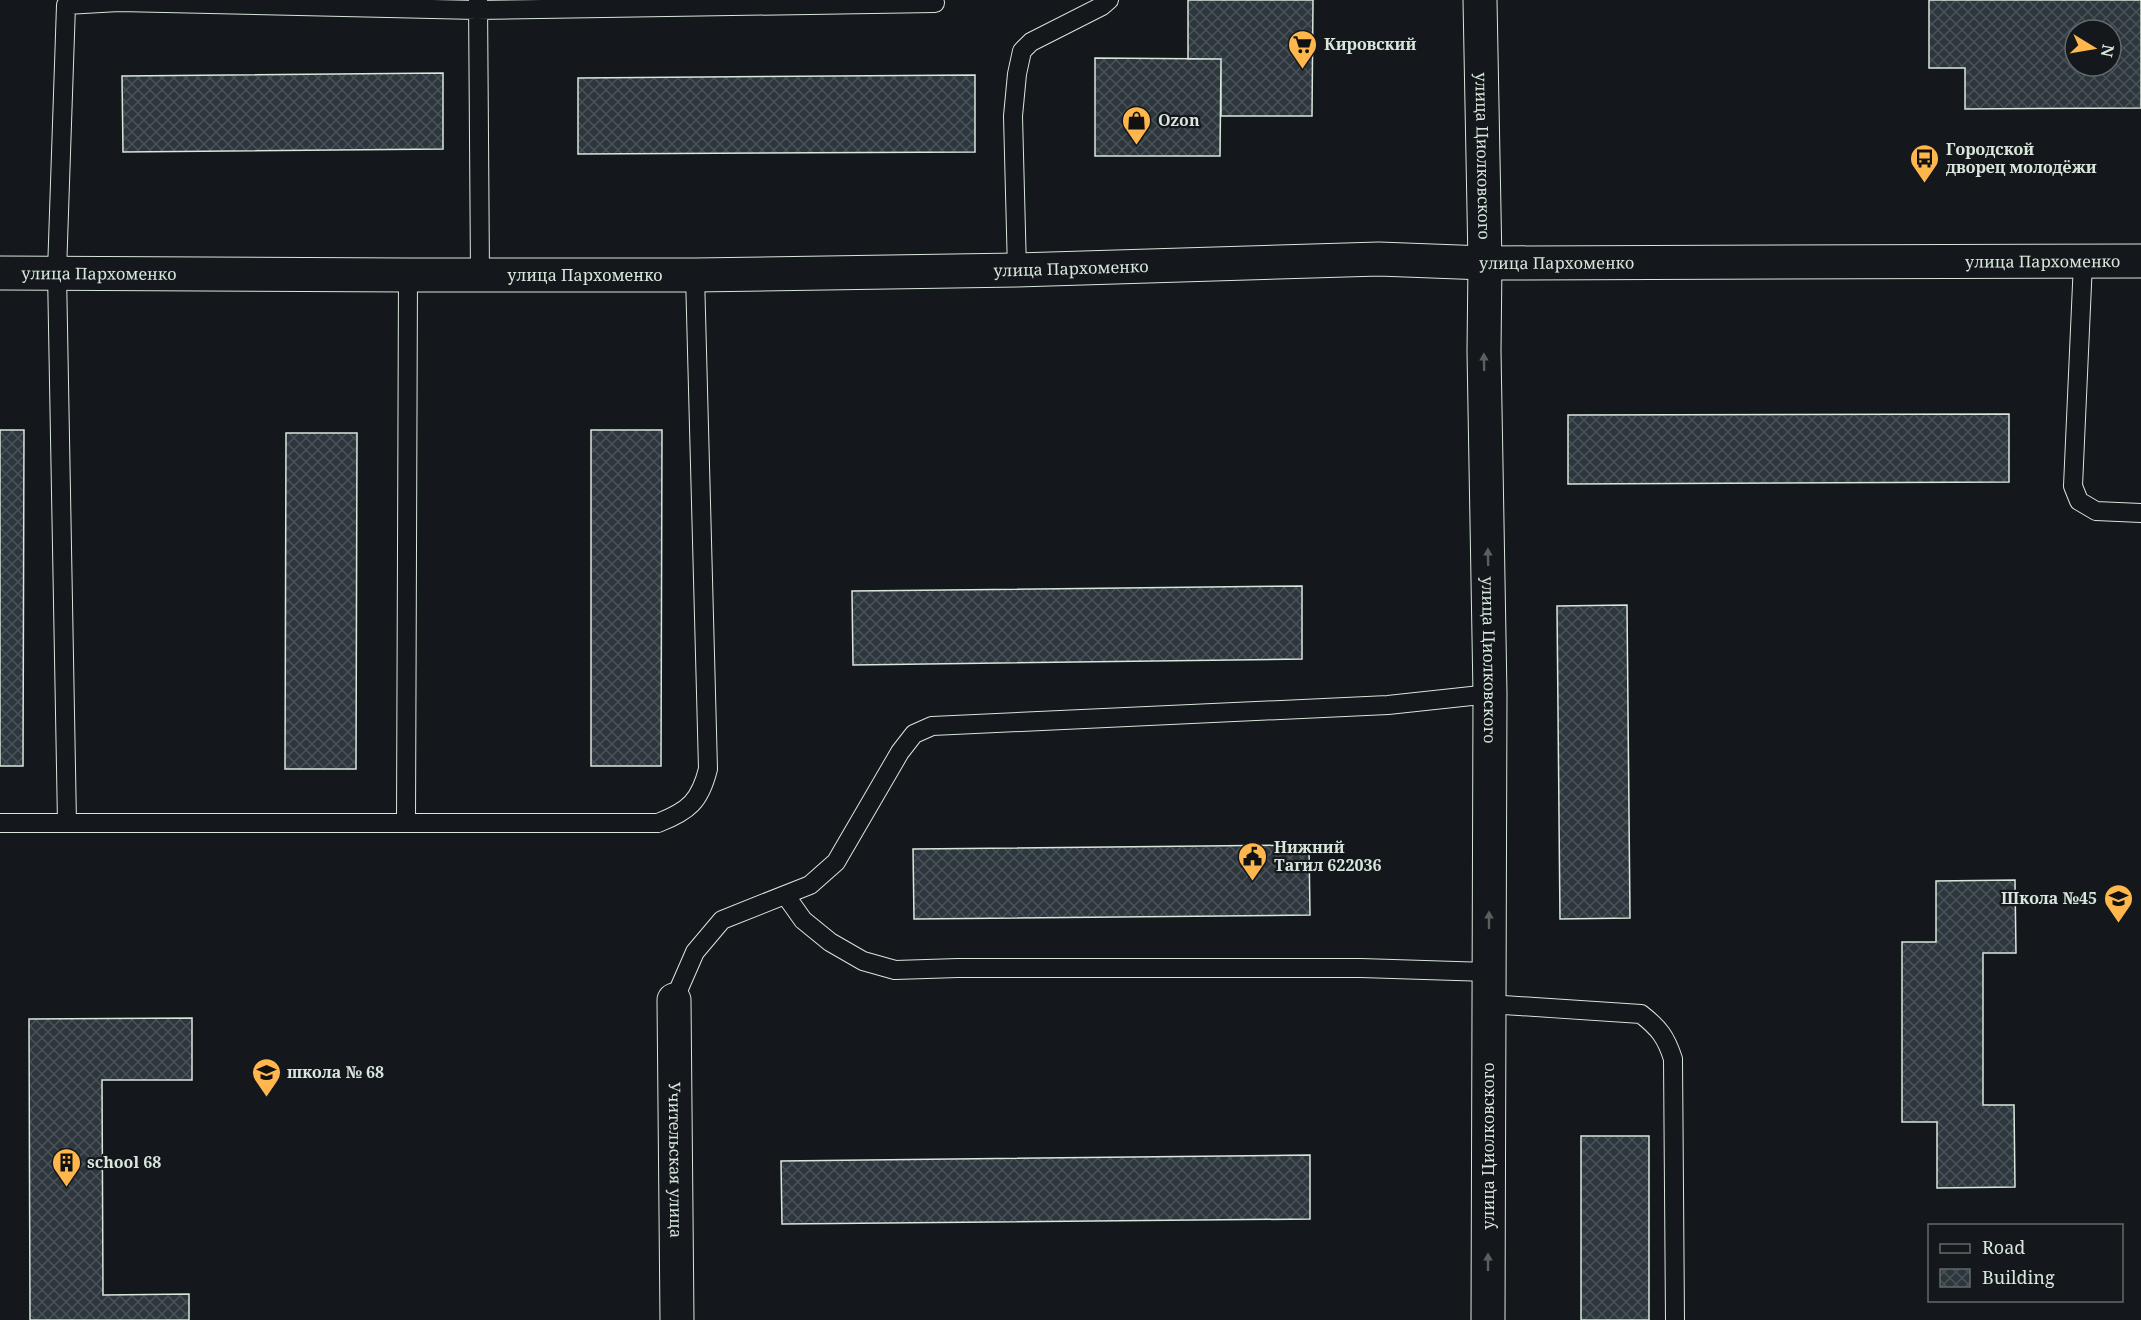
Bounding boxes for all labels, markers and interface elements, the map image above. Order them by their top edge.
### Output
north arrow [2063,18,2123,78]
supermarket icon: Кировский [1287,28,1319,70]
place label: Кировский [1324,33,1416,55]
text: N [2096,43,2120,60]
street label: улица Циолковского [1470,72,1496,240]
shop icon: Ozon [1121,104,1153,146]
place label: Ozon [1158,109,1200,131]
place label: Городской дворец молодёжи [1946,138,2097,178]
bus stop icon: Городской дворец молодёжи [1909,142,1941,184]
street label: улица Пархоменко [1965,250,2120,273]
street label: улица Пархоменко [1479,252,1634,274]
street label: улица Пархоменко [993,255,1149,281]
street label: улица Пархоменко [21,262,177,285]
street label: улица Пархоменко [507,264,663,286]
one-way arrow [1479,352,1489,371]
one-way arrow [1483,547,1493,566]
street label: улица Циолковского [1477,576,1501,743]
place label: Нижний Тагил 622036 [1274,836,1382,876]
public building icon: Нижний Тагил 622036 [1237,840,1269,882]
school or university icon: Школа №45 [2102,882,2134,924]
place label: Школа №45 [2001,887,2097,909]
one-way arrow [1484,910,1494,929]
school or university icon: школа № 68 [250,1056,282,1098]
place label: школа № 68 [287,1061,384,1083]
street label: улица Циолковского [1477,1062,1499,1230]
street label: Учительская улица [664,1082,687,1238]
building icon: school 68 [50,1146,82,1188]
place label: school 68 [87,1151,161,1173]
legend [1928,1224,2123,1302]
text: Road [1982,1235,2025,1259]
one-way arrow [1483,1252,1493,1271]
text: Building [1982,1265,2055,1289]

